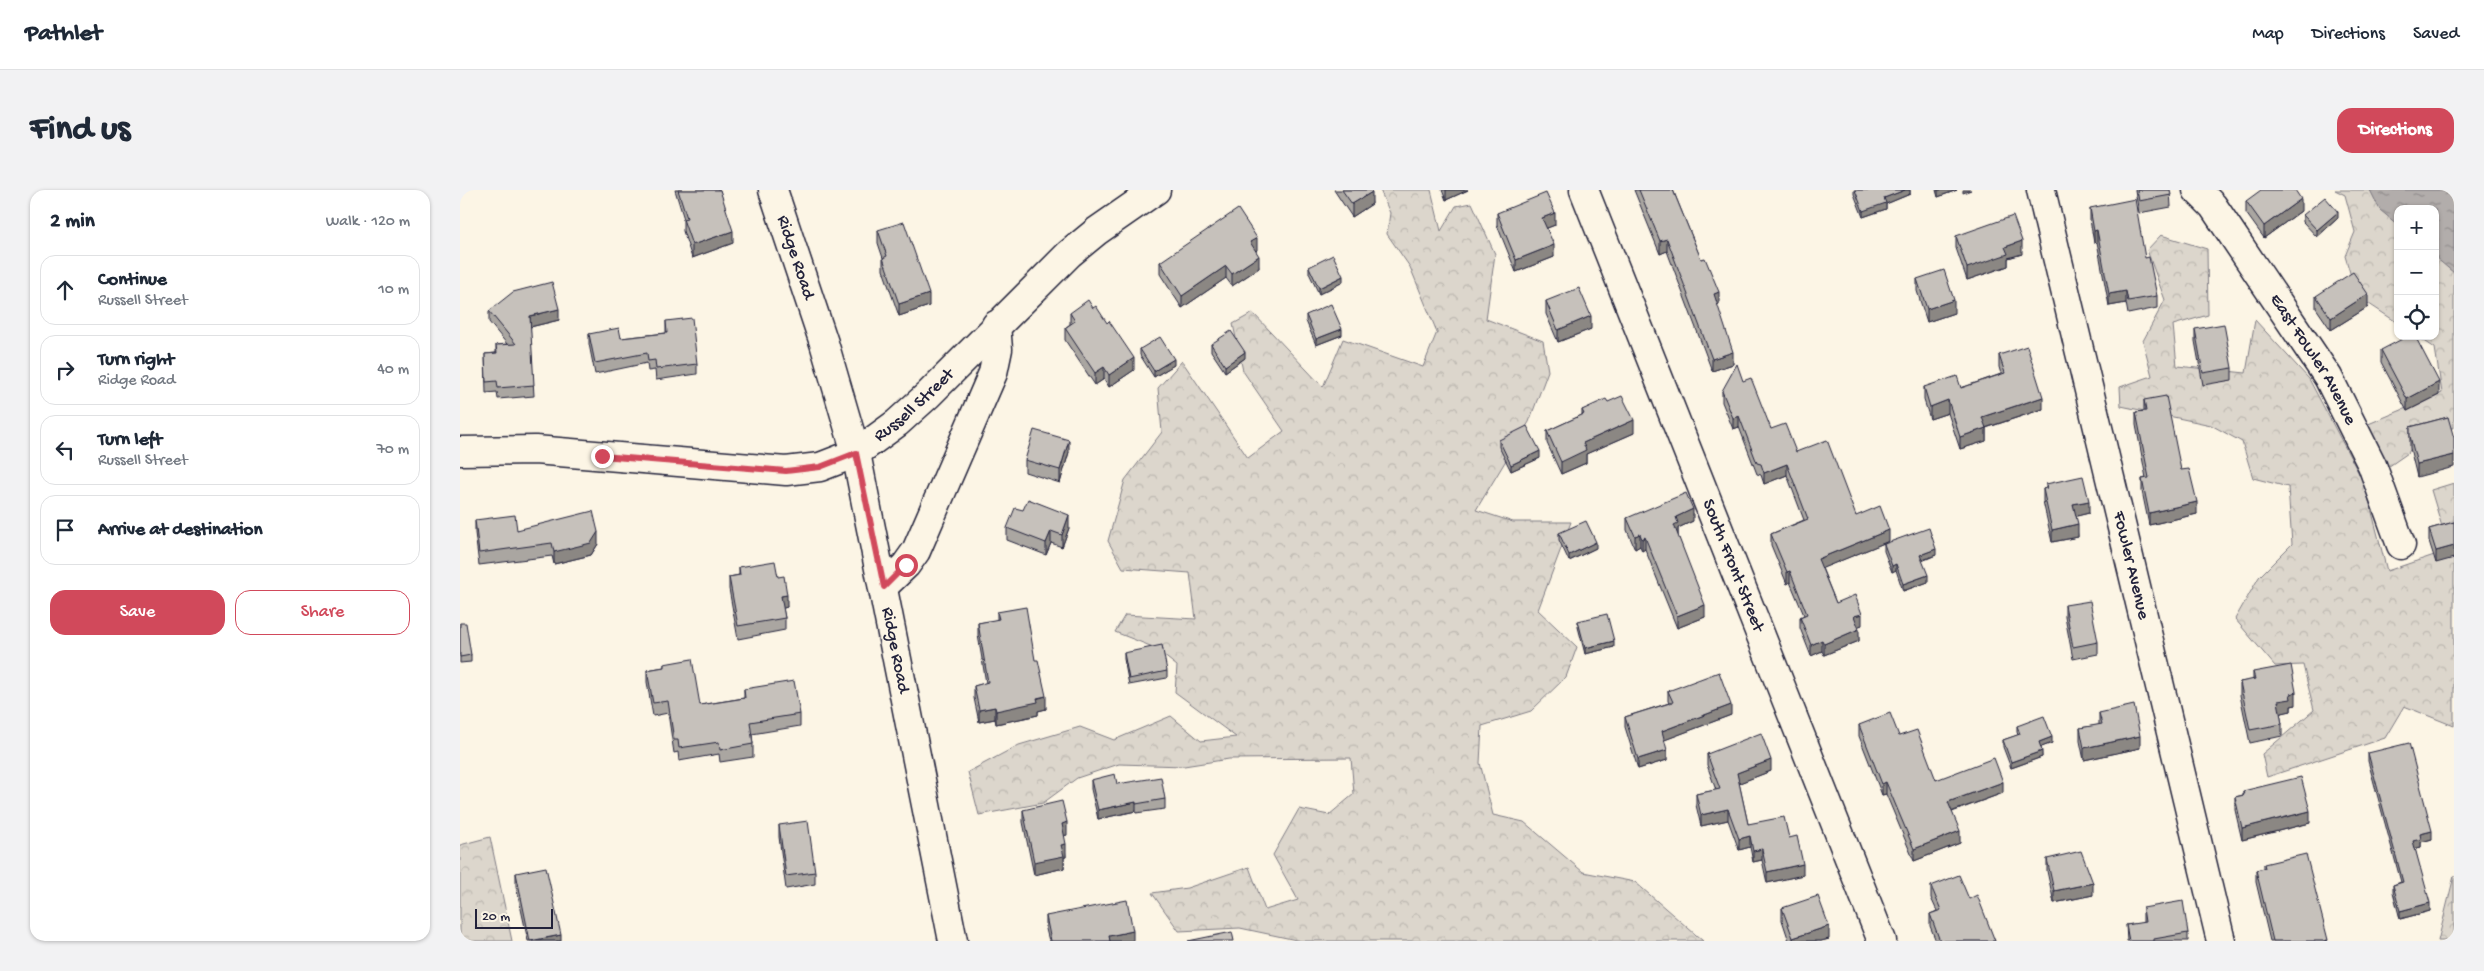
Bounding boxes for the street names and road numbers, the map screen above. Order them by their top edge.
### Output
street label: Ridge Road [772,213,820,303]
street label: East Fowler Avenue [2265,290,2361,429]
street label: Russell Street [870,363,960,447]
street label: South Front Street [1697,496,1769,636]
street label: Fowler Avenue [2108,508,2154,622]
street label: Ridge Road [876,605,914,696]

